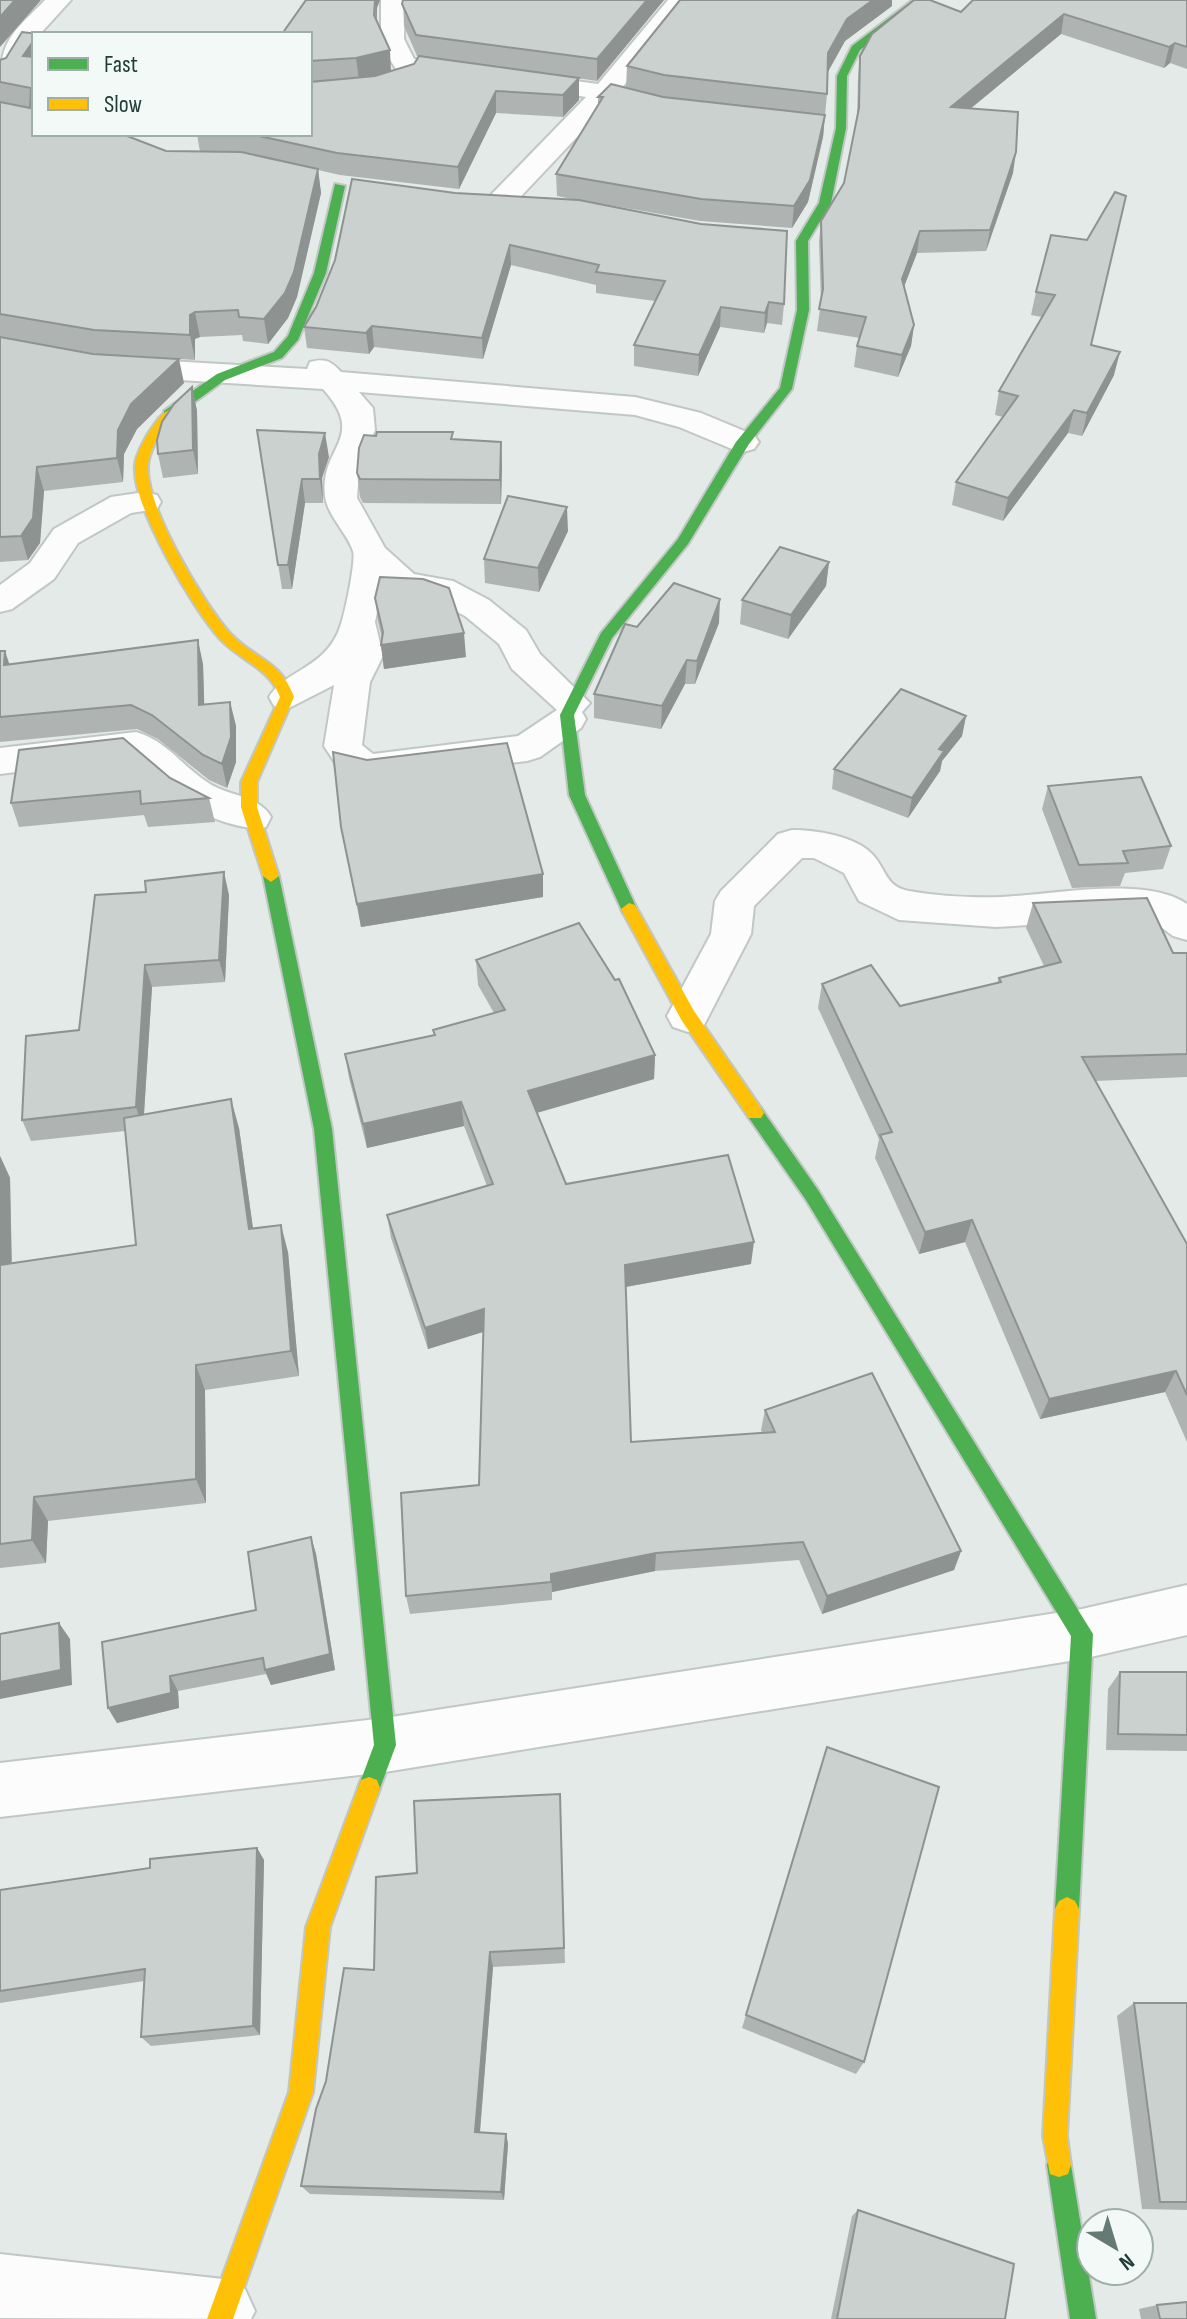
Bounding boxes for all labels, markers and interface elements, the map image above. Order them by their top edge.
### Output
legend [32,32,312,136]
text: Fast [104,50,138,79]
text: Slow [104,90,142,119]
north arrow [1075,2207,1155,2287]
text: N [1113,2247,1139,2276]

